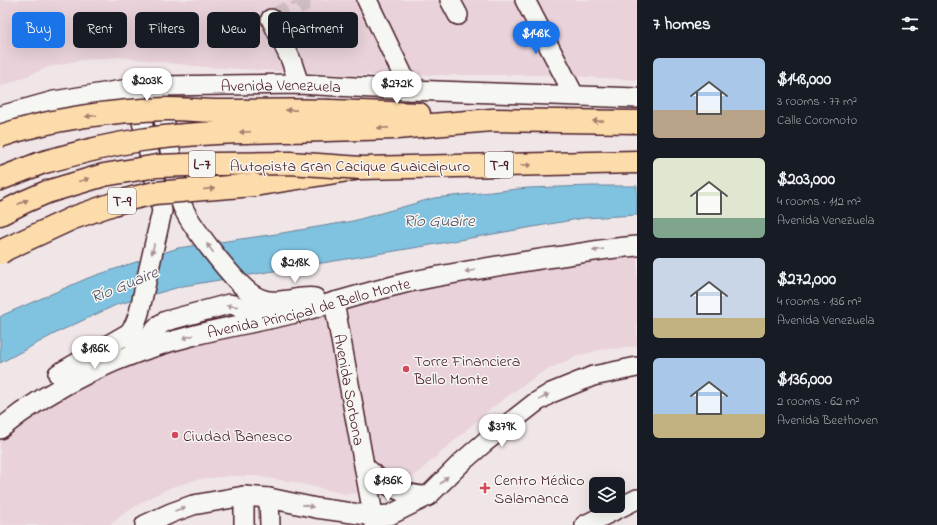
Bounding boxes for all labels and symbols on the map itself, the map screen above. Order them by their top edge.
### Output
pin: $148K [508,21,564,55]
pin: $203K [119,68,175,102]
pin: $272K [369,71,425,105]
street label: Avenida Venezuela [221,74,341,100]
one-way arrow [284,107,297,113]
one-way arrow [85,113,97,119]
one-way arrow [591,118,604,124]
one-way arrow [376,125,389,131]
one-way arrow [239,129,251,136]
road number: L-7 [189,151,215,177]
road number: T-9 [485,152,513,178]
street label: Autopista Gran Cacique Guaicaipuro [230,155,470,179]
one-way arrow [520,161,532,168]
one-way arrow [79,177,91,183]
one-way arrow [203,185,215,192]
road number: T-9 [108,188,136,214]
one-way arrow [18,199,29,205]
water label: Río Guaire [403,209,476,234]
one-way arrow [206,242,215,253]
one-way arrow [150,243,156,256]
one-way arrow [592,247,604,253]
pin: $218K [267,250,323,284]
water label: Río Guaire [87,260,163,310]
one-way arrow [464,269,476,275]
street label: Avenida Principal de Bello Monte [205,272,414,346]
one-way arrow [225,303,238,309]
street label: Avenida Sorbona [326,332,370,448]
one-way arrow [181,334,193,340]
pin: $186K [67,336,123,370]
place label: Torre Financiera Bello Monte [413,350,520,392]
marker: Torre Financiera Bello Monte [401,364,411,374]
one-way arrow [538,394,550,401]
pin: $379K [474,414,530,448]
place label: Ciudad Banesco [183,425,292,449]
marker: Ciudad Banesco [170,430,180,440]
pin: $136K [360,468,416,502]
place label: Centro Médico Salamanca [494,469,585,511]
one-way arrow [439,475,449,485]
marker: Centro Médico Salamanca [479,482,491,494]
one-way arrow [301,503,314,509]
one-way arrow [175,506,187,512]

